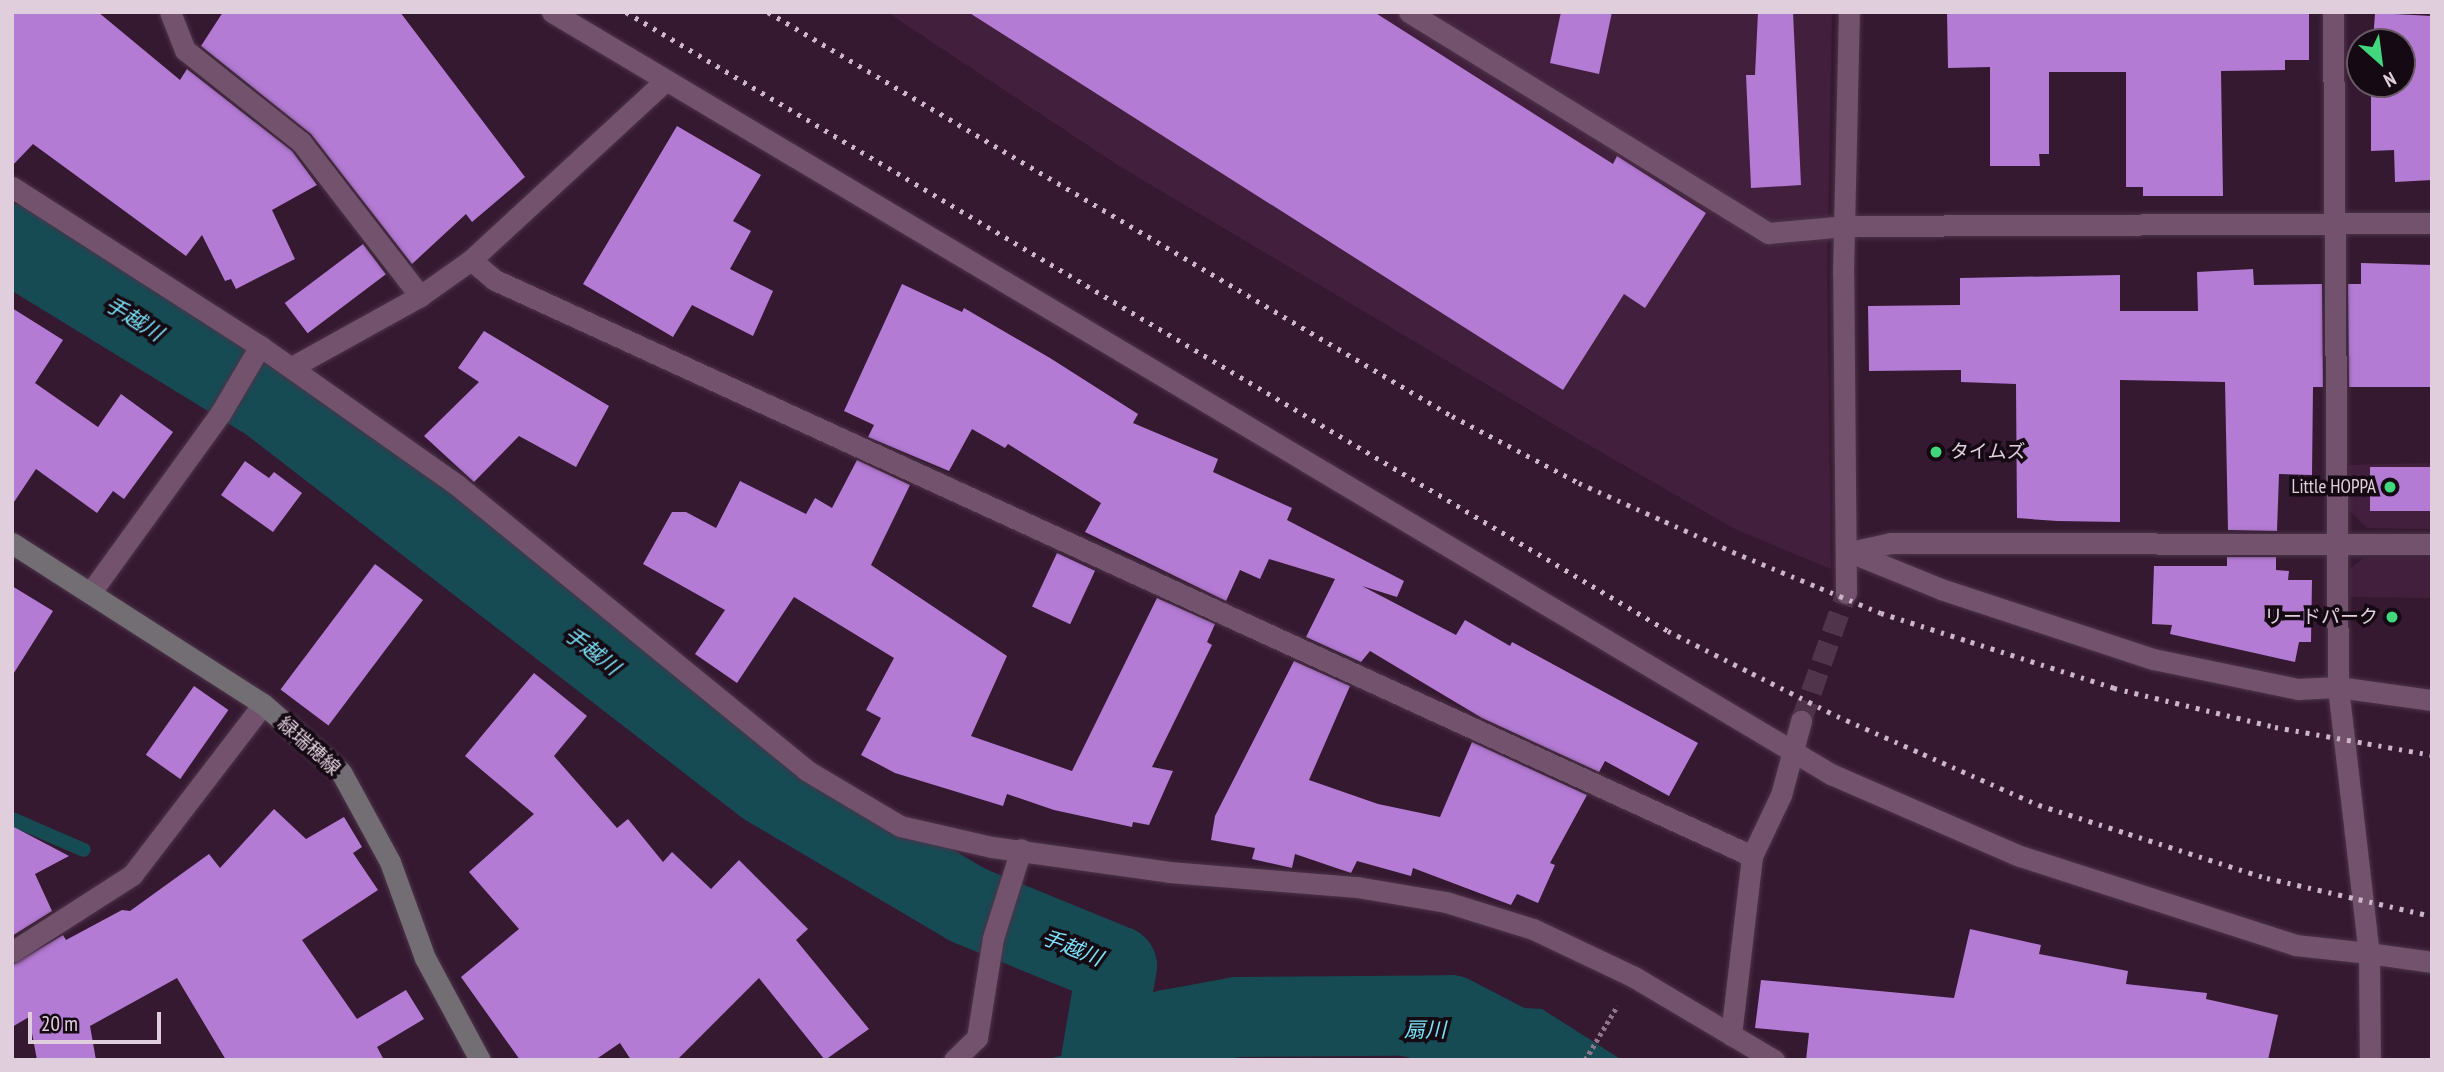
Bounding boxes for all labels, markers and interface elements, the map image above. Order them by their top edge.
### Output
north arrow [2346,28,2416,98]
text: N [2380,67,2400,93]
water label: 手越川 [101,292,167,346]
place label: タイムズ [1950,441,2026,463]
marker: タイムズ [1928,444,1944,460]
place label: Little HOPPA [2292,476,2376,498]
marker: Little HOPPA [2382,479,2398,495]
place label: リードパーク [2264,606,2378,628]
marker: リードパーク [2384,609,2400,625]
water label: 手越川 [559,622,625,680]
street label: 緑瑞穂線 [273,712,345,780]
water label: 手越川 [1038,925,1106,971]
scale bar [32,998,164,1042]
text: 20 m [41,1010,78,1037]
water label: 扇川 [1404,1017,1446,1043]

